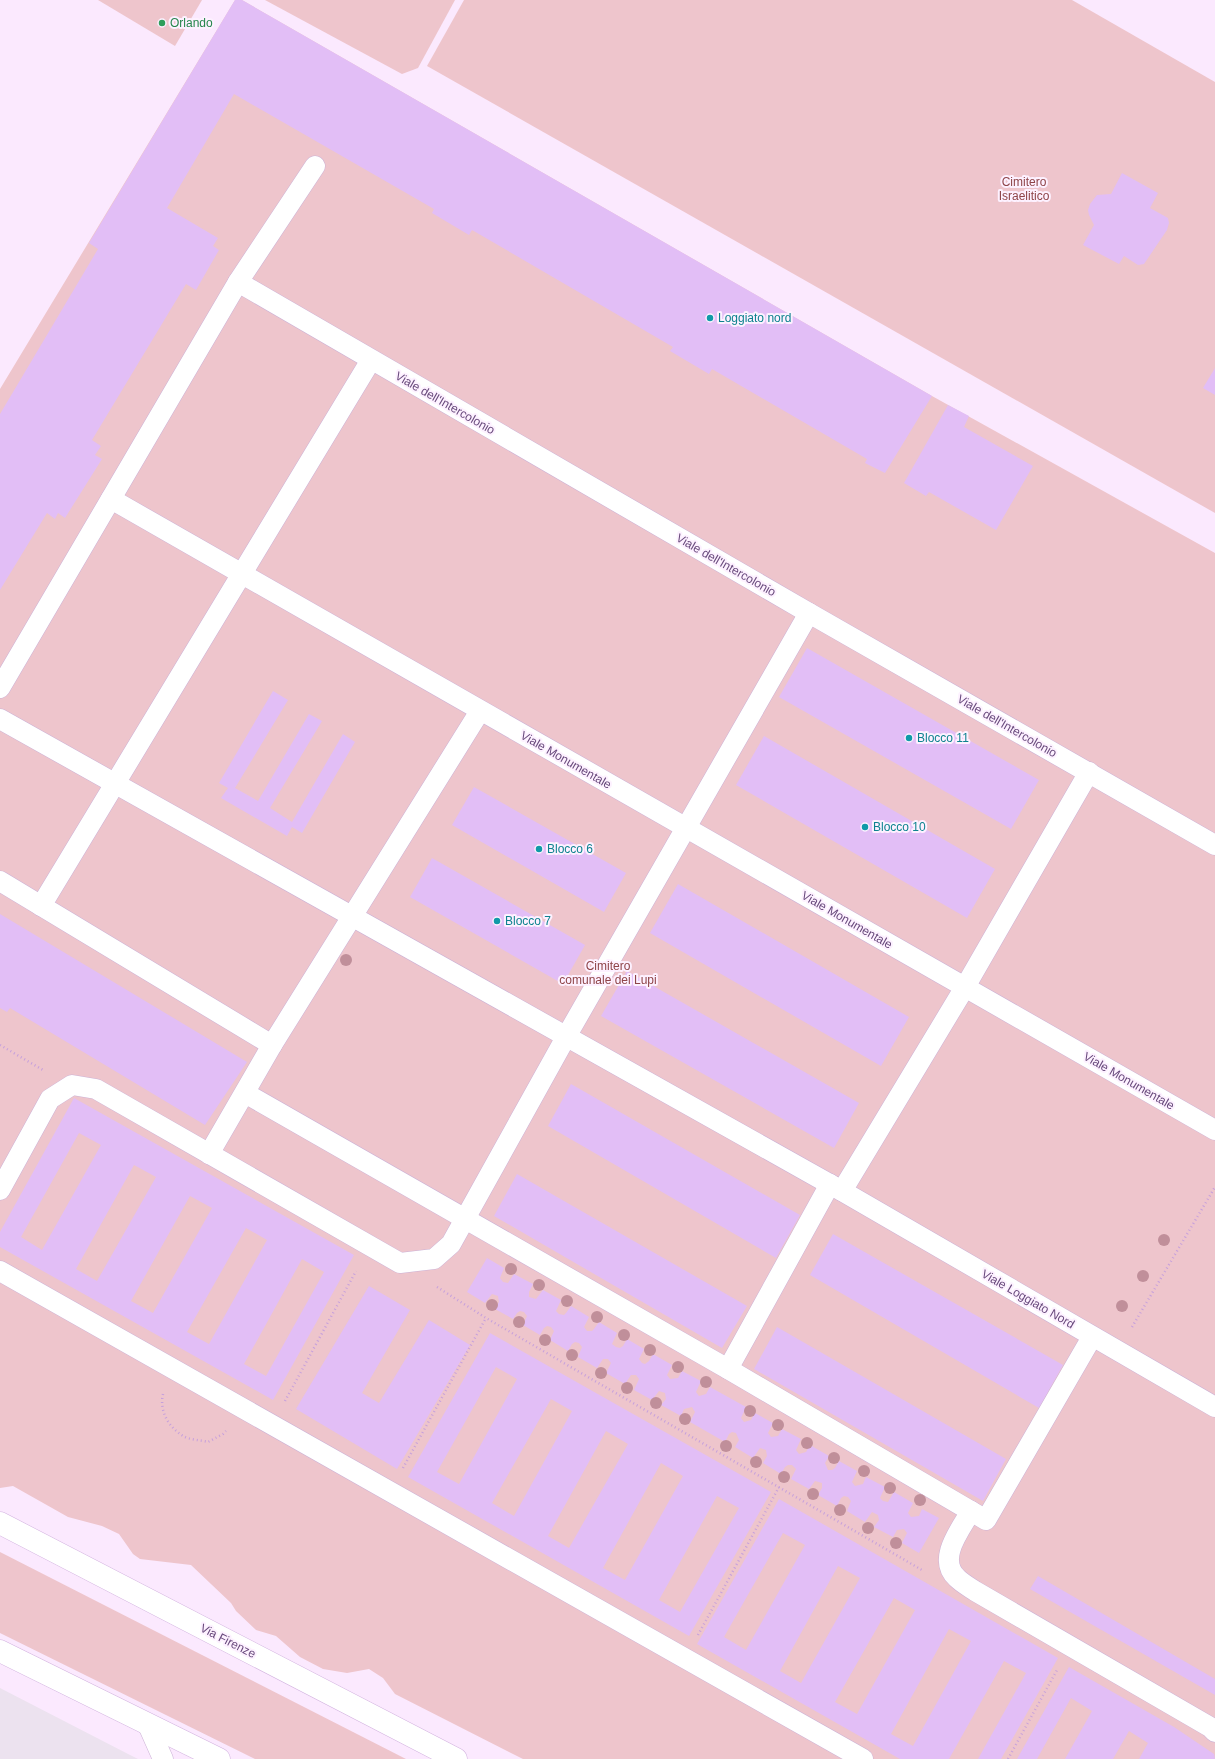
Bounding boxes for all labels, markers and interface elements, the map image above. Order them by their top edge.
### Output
place label: Orlando [170,16,213,30]
marker: Orlando [157,18,167,28]
park label: Cimitero Israelitico [999,175,1050,203]
place label: Loggiato nord [718,311,791,325]
marker: Loggiato nord [705,313,715,323]
street label: Viale dell'Intercolonio [393,369,498,437]
street label: Viale dell'Intercolonio [674,531,779,599]
street label: Viale dell'Intercolonio [955,692,1060,760]
street label: Viale Monumentale [518,728,614,792]
place label: Blocco 11 [917,731,969,745]
marker: Blocco 11 [904,733,914,743]
place label: Blocco 10 [873,820,926,834]
marker: Blocco 10 [860,822,870,832]
place label: Blocco 6 [547,842,593,856]
marker: Blocco 6 [534,844,544,854]
street label: Viale Monumentale [799,888,895,952]
place label: Blocco 7 [505,914,551,928]
marker: Blocco 7 [492,916,502,926]
park label: Cimitero comunale dei Lupi [559,959,657,987]
street label: Viale Monumentale [1081,1049,1177,1113]
street label: Viale Loggiato Nord [979,1267,1077,1331]
street label: Via Firenze [198,1621,258,1661]

